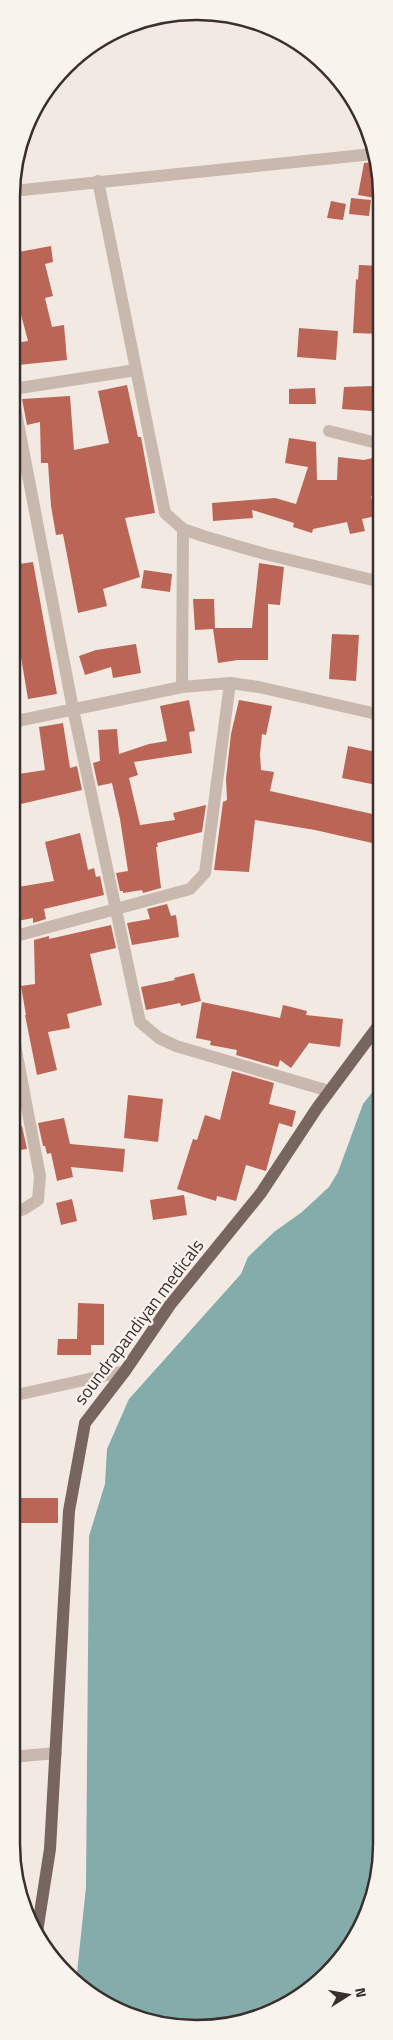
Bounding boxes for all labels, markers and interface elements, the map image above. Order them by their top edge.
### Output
street label: soundrapandiyan medicals [67,1233,210,1410]
north arrow [323,1970,373,2020]
text: N [350,1986,372,1999]

